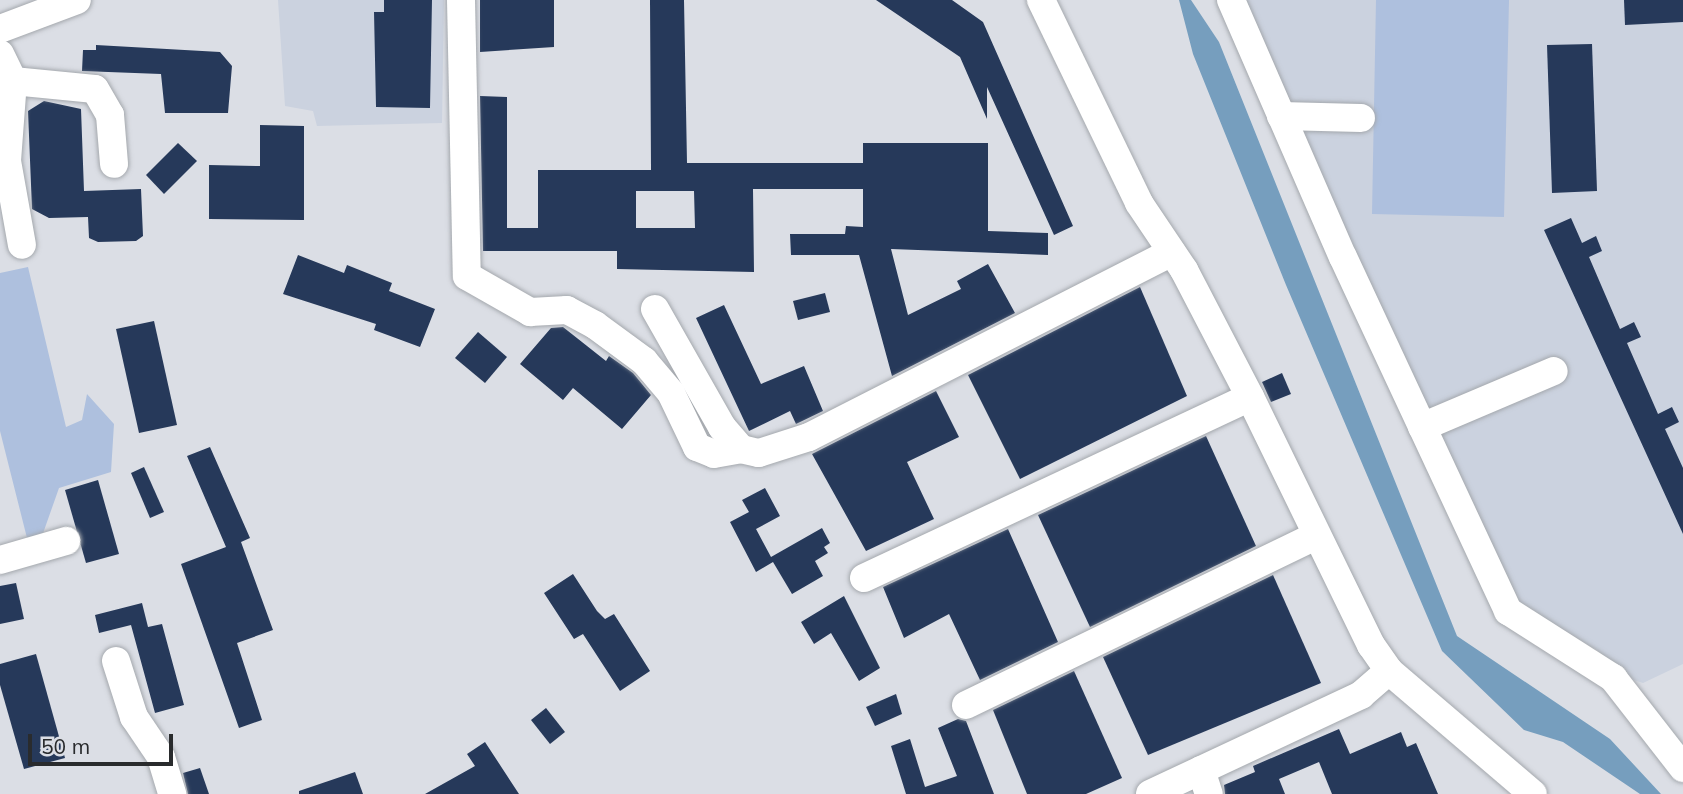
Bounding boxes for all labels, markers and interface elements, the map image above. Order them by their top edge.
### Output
scale bar [32,720,177,764]
text: 50 m [41,733,90,759]

